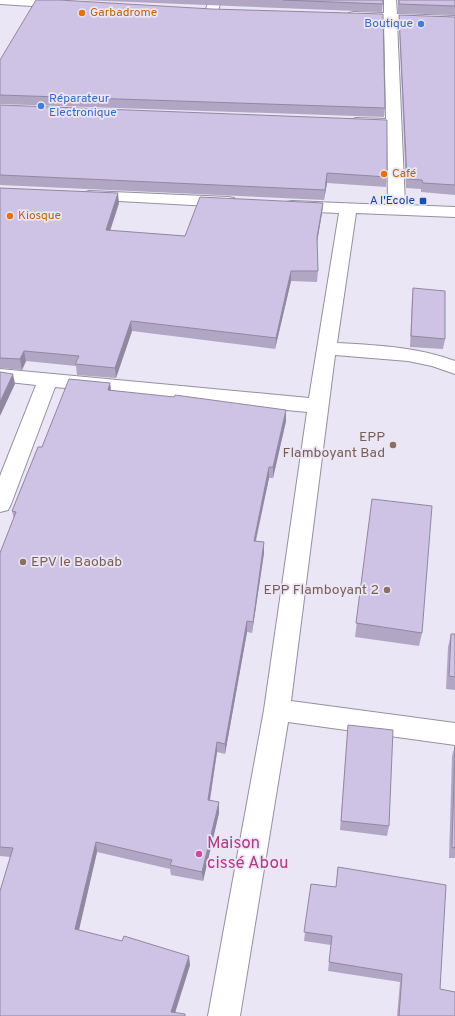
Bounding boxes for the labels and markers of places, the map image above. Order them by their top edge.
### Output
place label: Garbadrome [90,5,157,21]
marker: Garbadrome [77,8,87,18]
place label: Boutique [364,16,413,32]
marker: Boutique [416,19,426,29]
place label: Réparateur Electronique [49,91,117,121]
marker: Réparateur Electronique [36,101,46,111]
place label: Café [392,166,416,182]
marker: Café [379,169,389,179]
place label: A l'Ecole [370,193,415,209]
marker: A l'Ecole [418,196,428,206]
place label: Kiosque [18,208,61,224]
marker: Kiosque [5,211,15,221]
place label: EPP Flamboyant Bad [283,429,385,462]
marker: EPP Flamboyant Bad [388,440,398,450]
place label: EPV le Baobab [31,554,122,571]
marker: EPV le Baobab [18,557,28,567]
place label: EPP Flamboyant 2 [264,582,379,599]
marker: EPP Flamboyant 2 [382,585,392,595]
place label: Maison cissé Abou [207,833,288,875]
marker: Maison cissé Abou [194,849,204,859]

